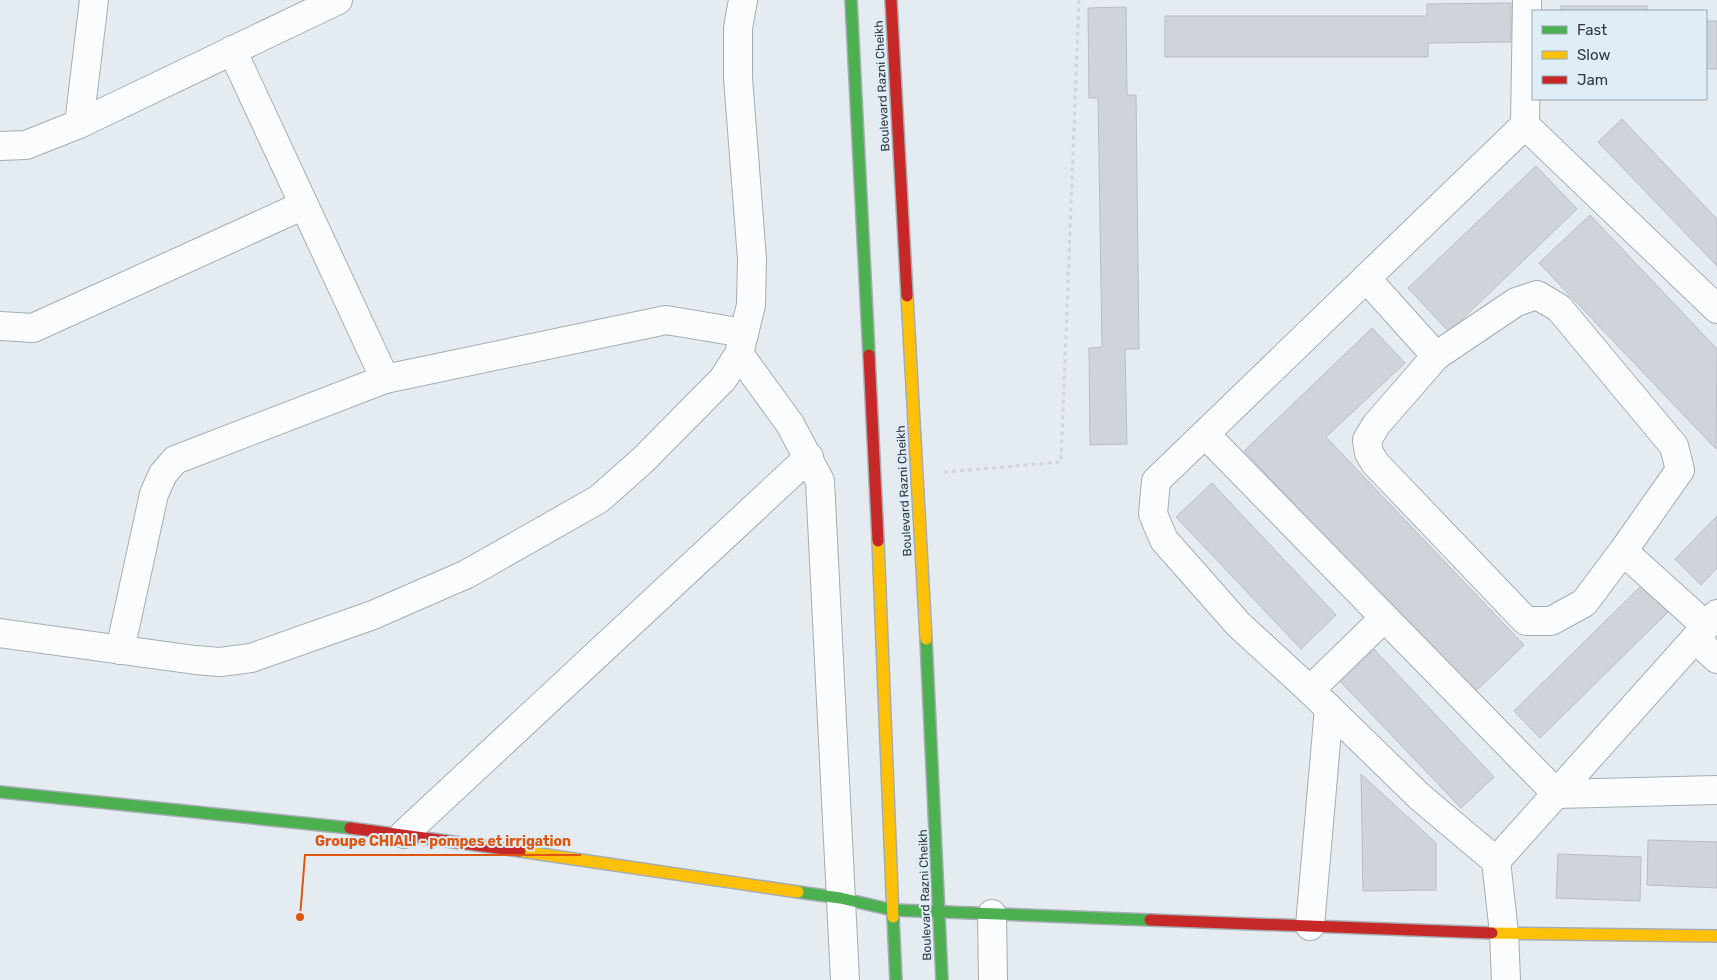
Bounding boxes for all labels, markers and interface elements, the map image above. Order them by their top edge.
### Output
legend [1532,10,1707,100]
street label: Boulevard Razni Cheikh [872,20,892,152]
text: Fast [1577,21,1607,39]
text: Slow [1577,46,1610,64]
text: Jam [1577,71,1608,89]
street label: Boulevard Razni Cheikh [894,425,914,557]
callout: Groupe CHIALI - pompes et irrigation [305,826,581,855]
street label: Boulevard Razni Cheikh [916,829,934,961]
text: Groupe CHIALI - pompes et irrigation [315,833,571,850]

